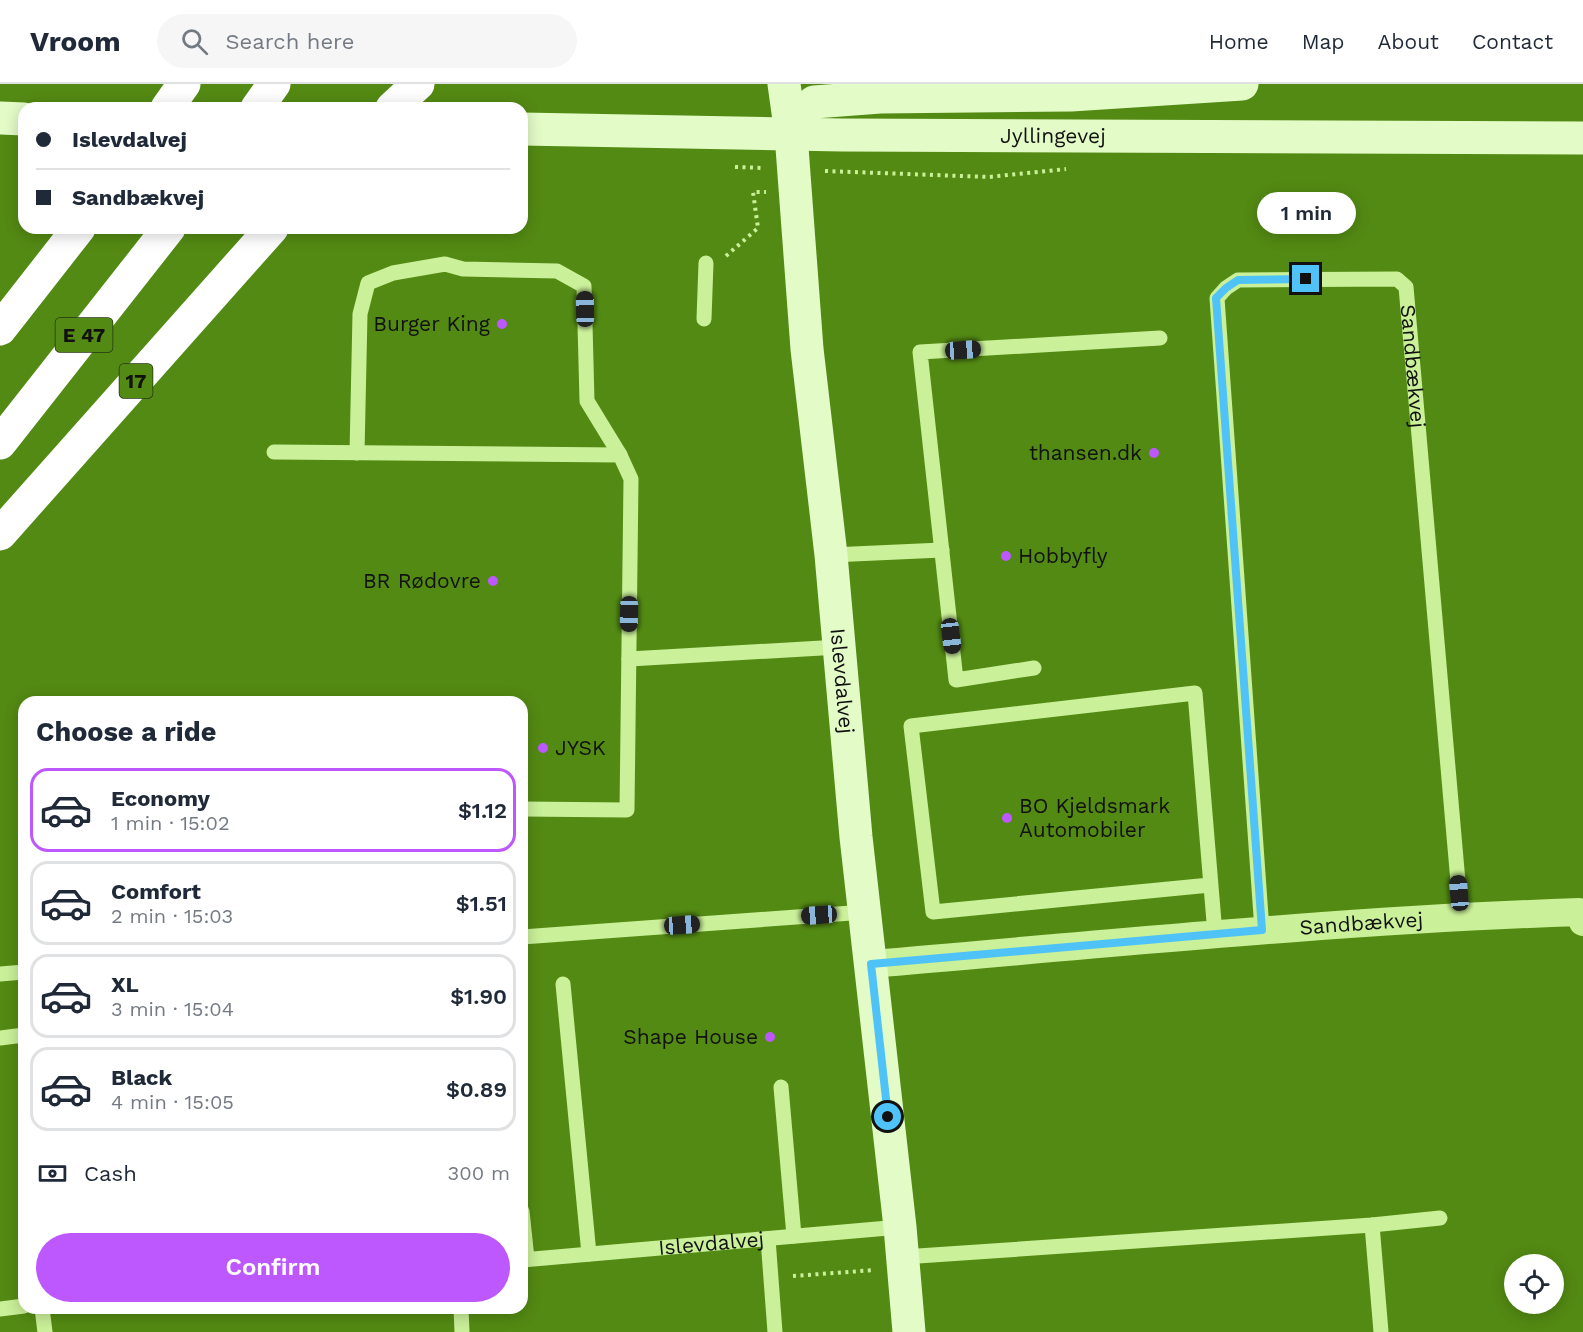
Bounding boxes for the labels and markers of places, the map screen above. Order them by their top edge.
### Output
place label: Burger King [373,311,491,336]
marker: Burger King [495,317,509,331]
place label: thansen.dk [1029,440,1142,465]
marker: thansen.dk [1147,446,1161,460]
place label: Hobbyfly [1018,543,1108,568]
marker: Hobbyfly [999,549,1013,563]
place label: BR Rødovre [363,568,481,593]
marker: BR Rødovre [486,574,500,588]
place label: JYSK [555,735,606,760]
marker: JYSK [536,741,550,755]
place label: BO Kjeldsmark Automobiler [1019,793,1170,842]
marker: BO Kjeldsmark Automobiler [1000,811,1014,825]
place label: Shape House [623,1024,758,1049]
marker: Shape House [763,1030,777,1044]

